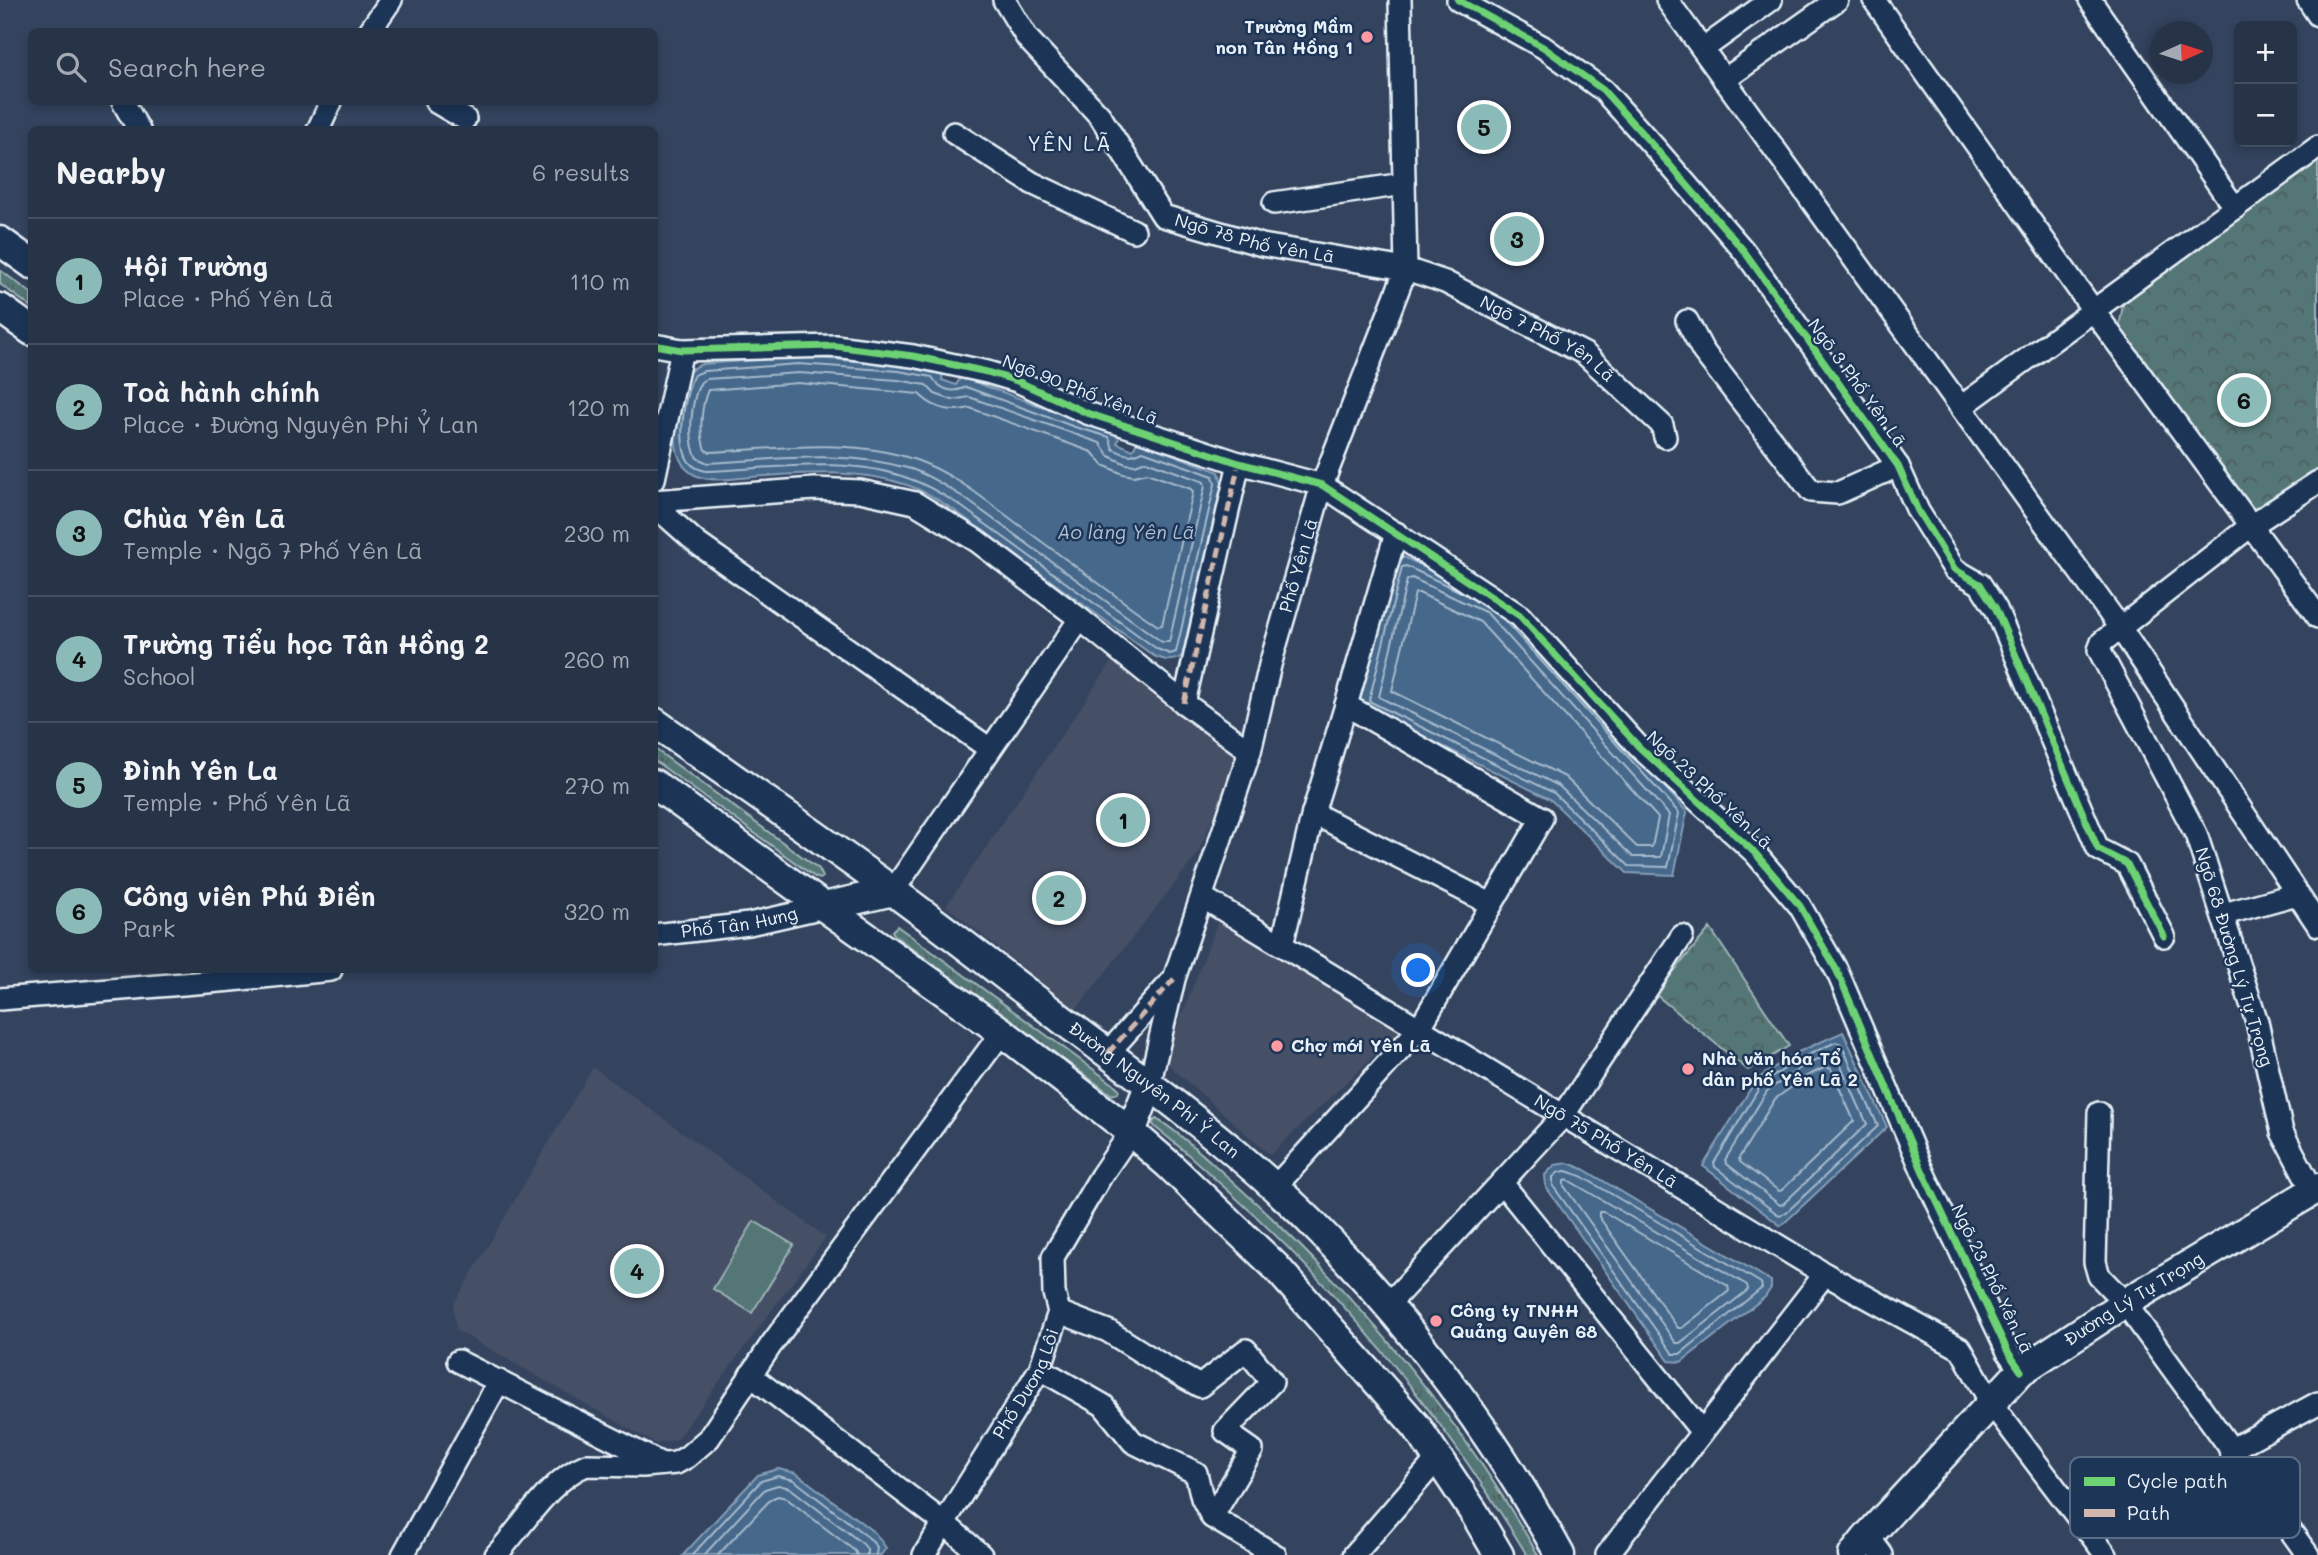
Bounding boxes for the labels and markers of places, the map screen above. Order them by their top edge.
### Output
place label: Trường Mầm non Tân Hồng 1 [1215,14,1353,59]
marker: Trường Mầm non Tân Hồng 1 [1359,29,1375,45]
pin: 5 [1461,101,1507,153]
pin: 3 [1494,213,1540,265]
pin: 6 [2221,374,2267,426]
pin: 1 [1100,794,1146,846]
pin: 2 [1036,872,1082,924]
place label: Chợ mới Yên Lã [1291,1033,1431,1057]
marker: Chợ mới Yên Lã [1269,1038,1285,1054]
place label: Nhà văn hóa Tổ dân phố Yên Lã 2 [1702,1046,1858,1091]
marker: Nhà văn hóa Tổ dân phố Yên Lã 2 [1680,1061,1696,1077]
pin: 4 [614,1245,660,1297]
place label: Công ty TNHH Quảng Quyên 68 [1450,1298,1597,1343]
marker: Công ty TNHH Quảng Quyên 68 [1428,1313,1444,1329]

